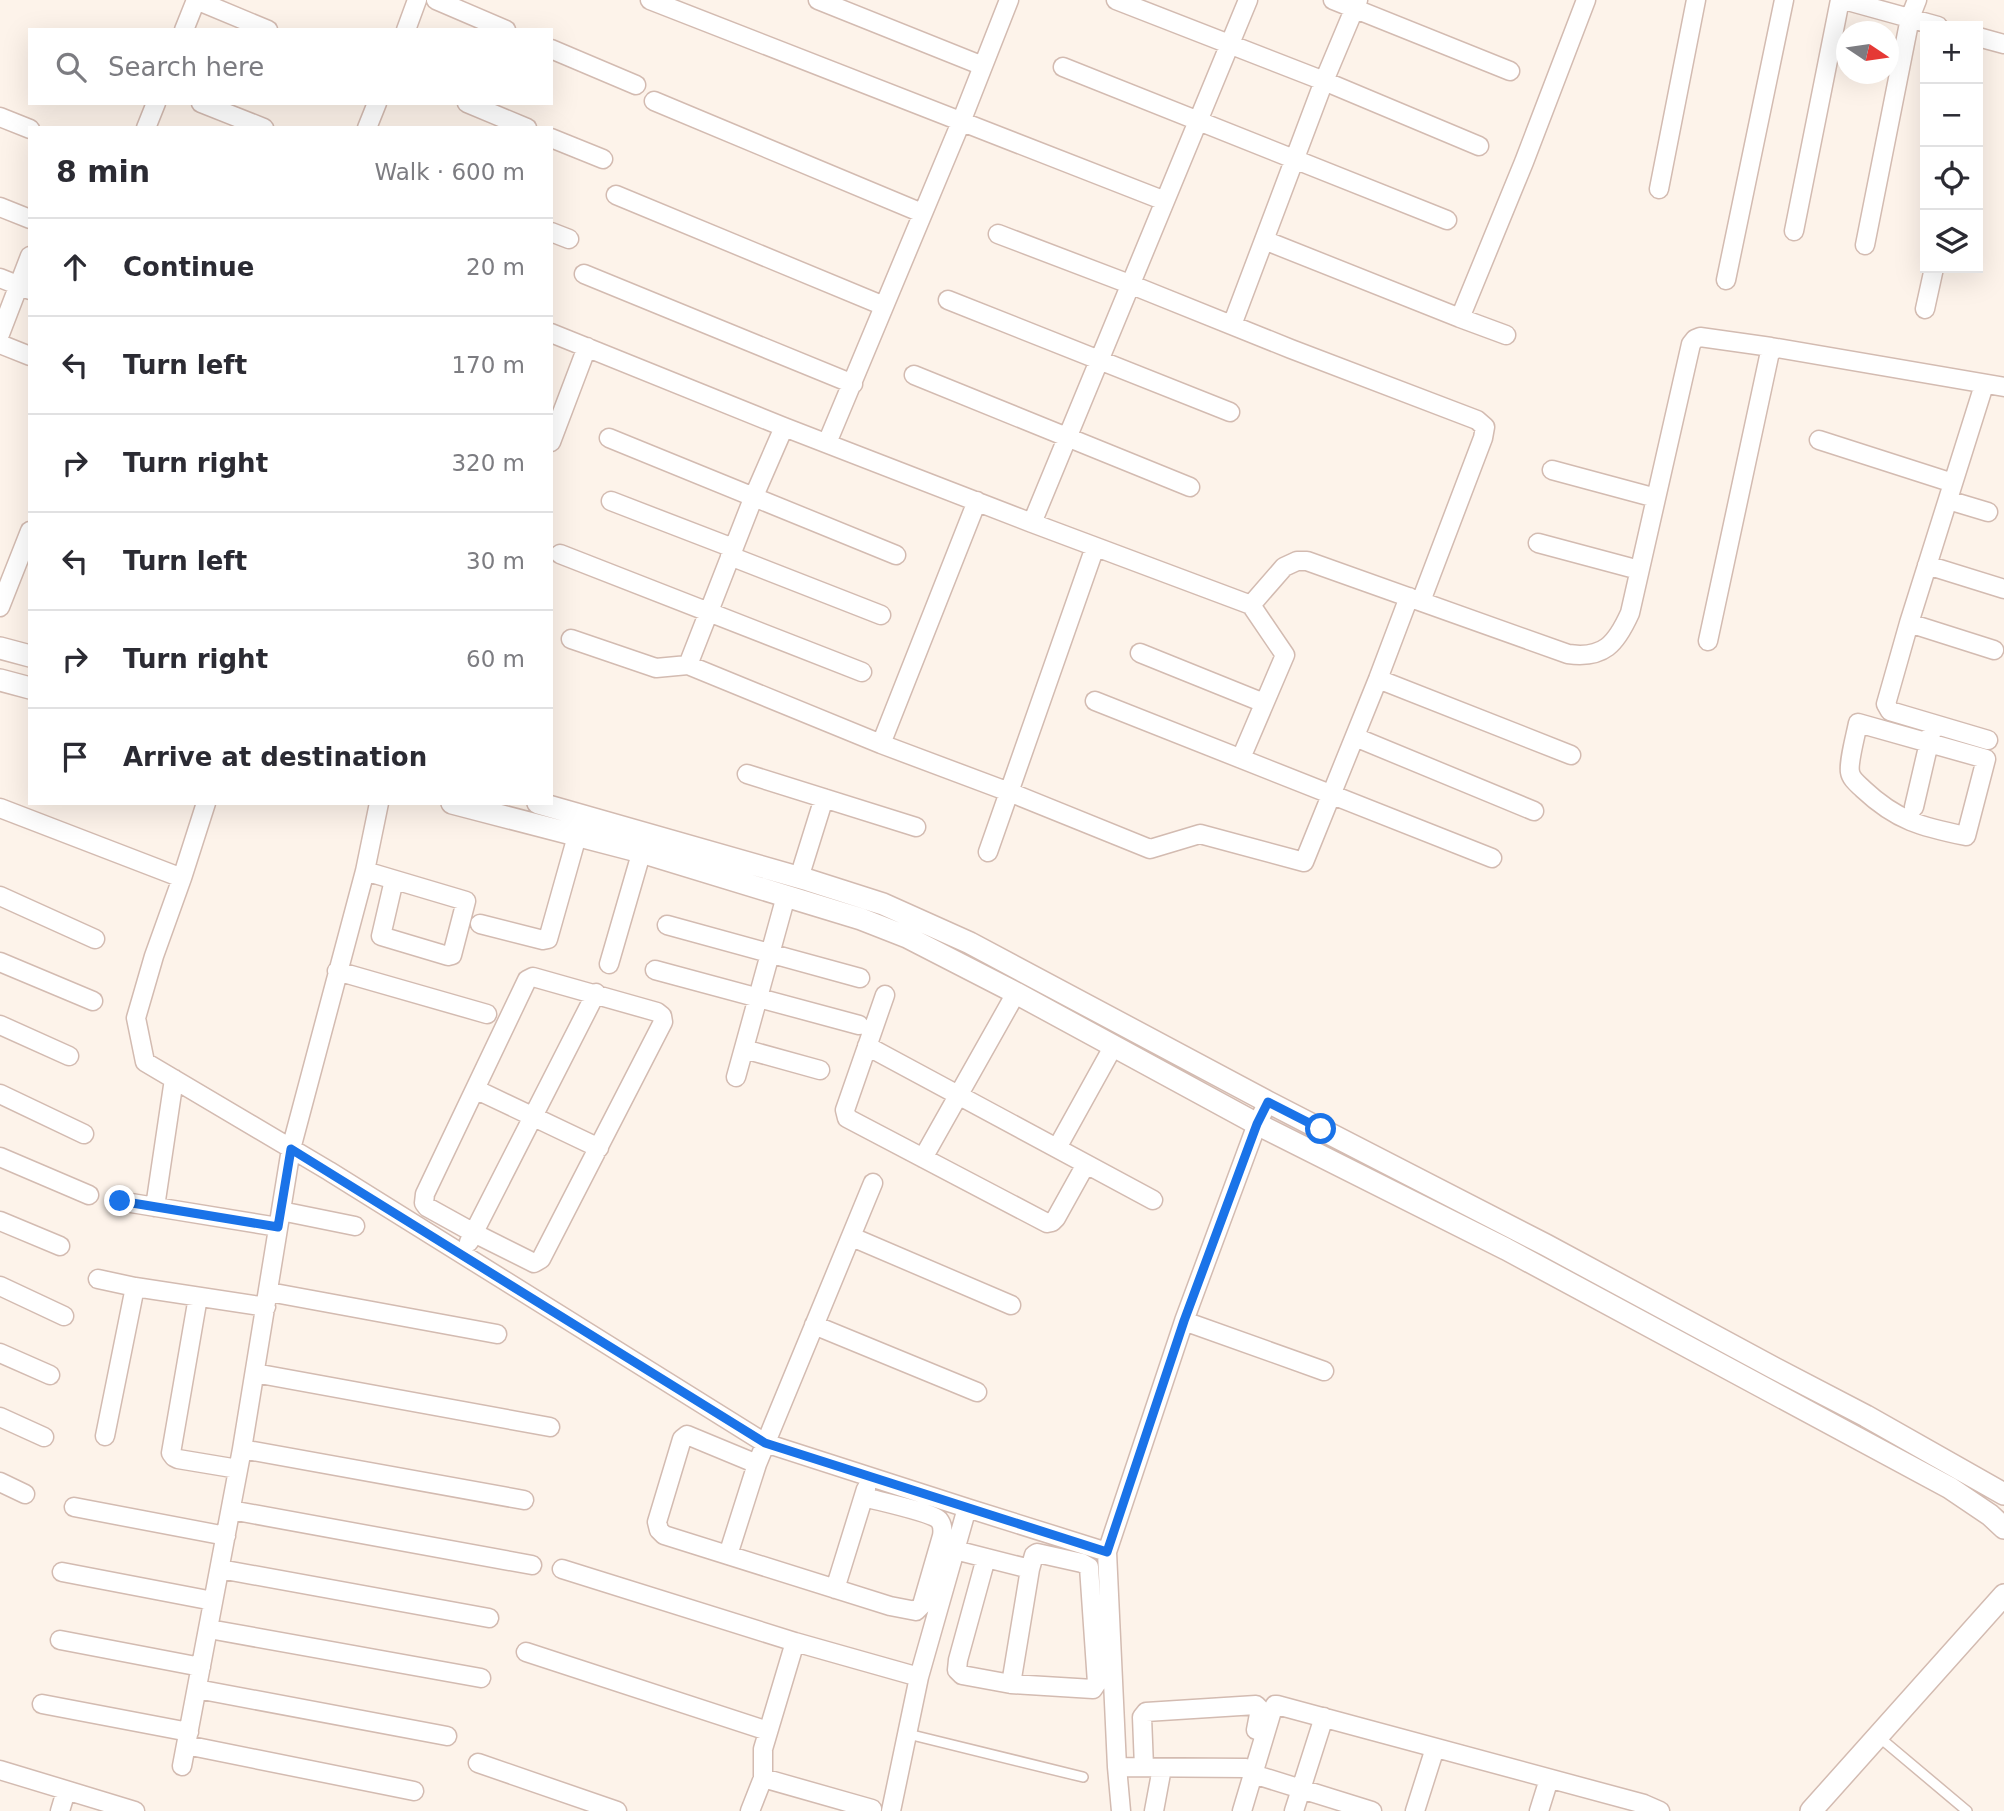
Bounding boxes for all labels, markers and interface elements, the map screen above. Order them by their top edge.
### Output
north arrow [1836,21,1899,84]
map controls [1920,21,1983,273]
button: + [1920,21,1983,84]
search box [28,28,553,105]
icon: search [52,48,90,86]
text: Search here [108,52,264,82]
button: − [1920,84,1983,147]
button: locate [1920,147,1983,210]
text: 8 min [56,154,150,189]
text: Walk · 600 m [374,159,525,185]
button: layers [1920,210,1983,273]
icon: ahead [56,248,94,286]
text: Continue [123,252,254,282]
text: 20 m [466,254,525,280]
icon: left [56,346,94,384]
text: Turn left [123,350,247,380]
text: 170 m [451,352,525,378]
icon: right [56,444,94,482]
text: Turn right [123,448,268,478]
text: 320 m [451,450,525,476]
icon: left [56,542,94,580]
text: Turn left [123,546,247,576]
text: 30 m [466,548,525,574]
icon: right [56,640,94,678]
text: Turn right [123,644,268,674]
text: 60 m [466,646,525,672]
icon: arrive [56,738,94,776]
text: Arrive at destination [123,742,427,772]
route start [1305,1113,1336,1144]
route end [104,1185,135,1216]

